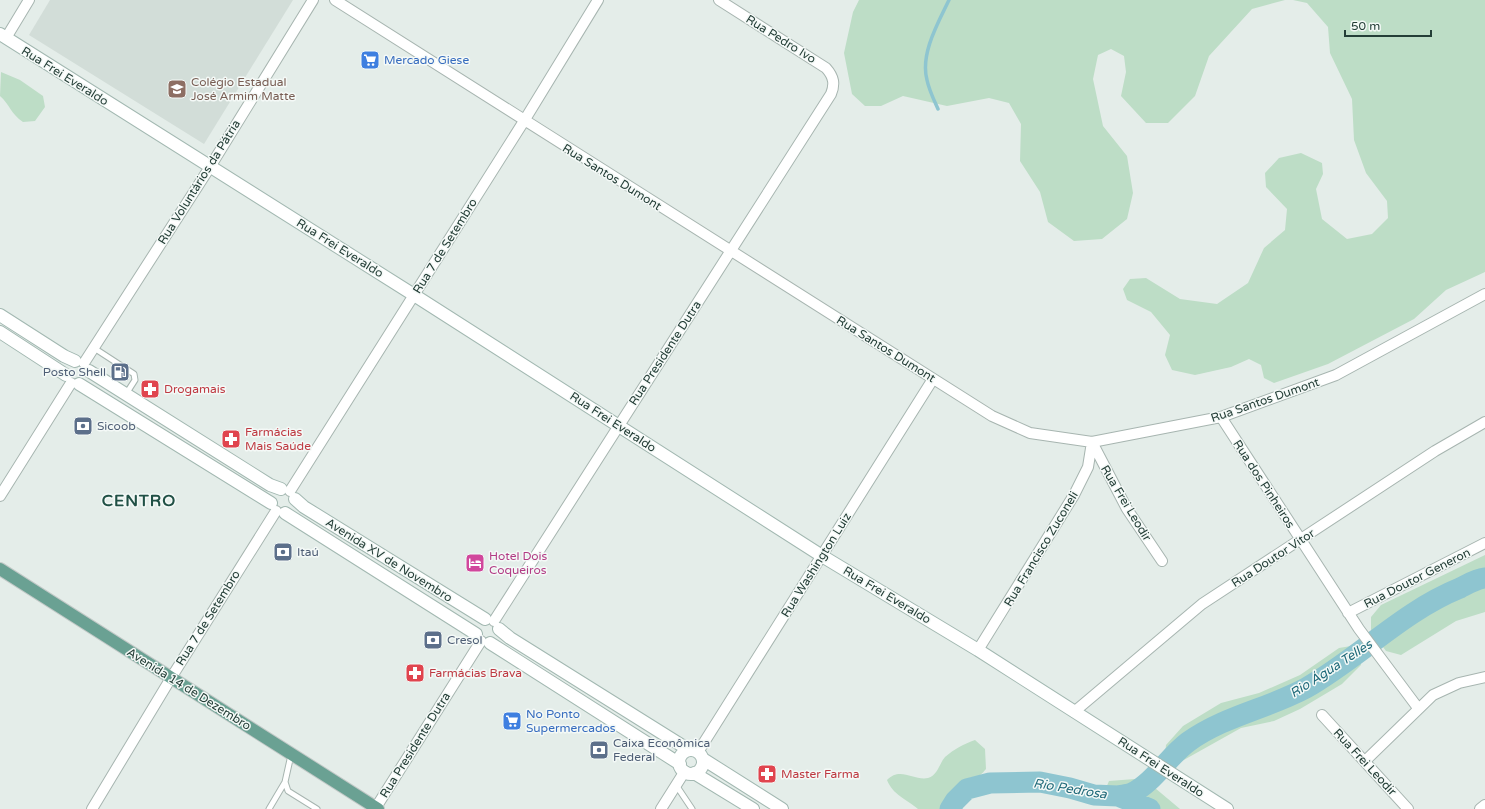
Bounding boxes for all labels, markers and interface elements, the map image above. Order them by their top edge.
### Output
street label: Rua Pedro Ivo [743,12,819,66]
scale bar [1345,12,1431,38]
text: 50 m [1351,19,1380,33]
street label: Rua Frei Everaldo [19,44,111,108]
supermarket icon: Mercado Giese [359,49,381,71]
place label: Mercado Giese [384,53,469,67]
place label: Colégio Estadual José Armim Matte [191,75,295,103]
school or university icon: Colégio Estadual José Armim Matte [166,78,188,100]
street label: Rua Voluntários da Pátria [155,117,243,247]
street label: Rua Santos Dumont [560,141,664,213]
street label: Rua 7 de Setembro [410,196,480,296]
street label: Rua Frei Everaldo [294,216,386,280]
street label: Rua Presidente Dutra [626,298,704,408]
street label: Rua Santos Dumont [834,313,938,385]
fuel station icon: Posto Shell [109,361,131,383]
place label: Posto Shell [43,365,106,379]
street label: Rua Santos Dumont [1209,375,1322,425]
pharmacy icon: Drogamais [139,378,161,400]
place label: Drogamais [164,382,226,396]
street label: Rua Frei Everaldo [567,389,659,455]
bank icon: Sicoob [72,415,94,437]
place label: Sicoob [97,419,136,433]
place label: Farmácias Mais Saúde [245,425,311,453]
pharmacy icon: Farmácias Mais Saúde [220,428,242,450]
street label: Rua dos Pinheiros [1230,437,1298,531]
street label: Rua Frei Leodir [1098,462,1154,544]
street label: Rua Francisco Zuconeli [1001,489,1081,609]
district label: CENTRO [102,491,176,511]
street label: Rua Washington Luiz [778,510,854,620]
street label: Avenida XV de Novembro [323,515,455,605]
street label: Rua Doutor Vitor [1229,526,1317,590]
bank icon: Itaú [272,541,294,563]
place label: Itaú [297,545,319,559]
street label: Rua Doutor Generon [1361,545,1473,611]
place label: Hotel Dois Coqueiros [489,549,548,577]
hotel icon: Hotel Dois Coqueiros [464,552,486,574]
street label: Rua Frei Everaldo [841,563,933,627]
street label: Rua 7 de Setembro [173,568,243,668]
bank icon: Cresol [422,629,444,651]
place label: Cresol [447,633,483,647]
water label: Rio Água Telles [1287,636,1376,701]
street label: Avenida 14 de Dezembro [124,645,254,733]
pharmacy icon: Farmácias Brava [404,662,426,684]
place label: Farmácias Brava [429,666,522,680]
street label: Rua Presidente Dutra [377,690,453,800]
place label: No Ponto Supermercados [526,707,616,735]
supermarket icon: No Ponto Supermercados [501,710,523,732]
street label: Rua Frei Leodir [1330,726,1400,799]
street label: Rua Frei Everaldo [1115,734,1207,800]
place label: Caixa Econômica Federal [613,736,710,764]
bank icon: Caixa Econômica Federal [588,739,610,761]
pharmacy icon: Master Farma [756,763,778,785]
place label: Master Farma [781,767,860,781]
water label: Rio Pedrosa [1032,775,1109,803]

